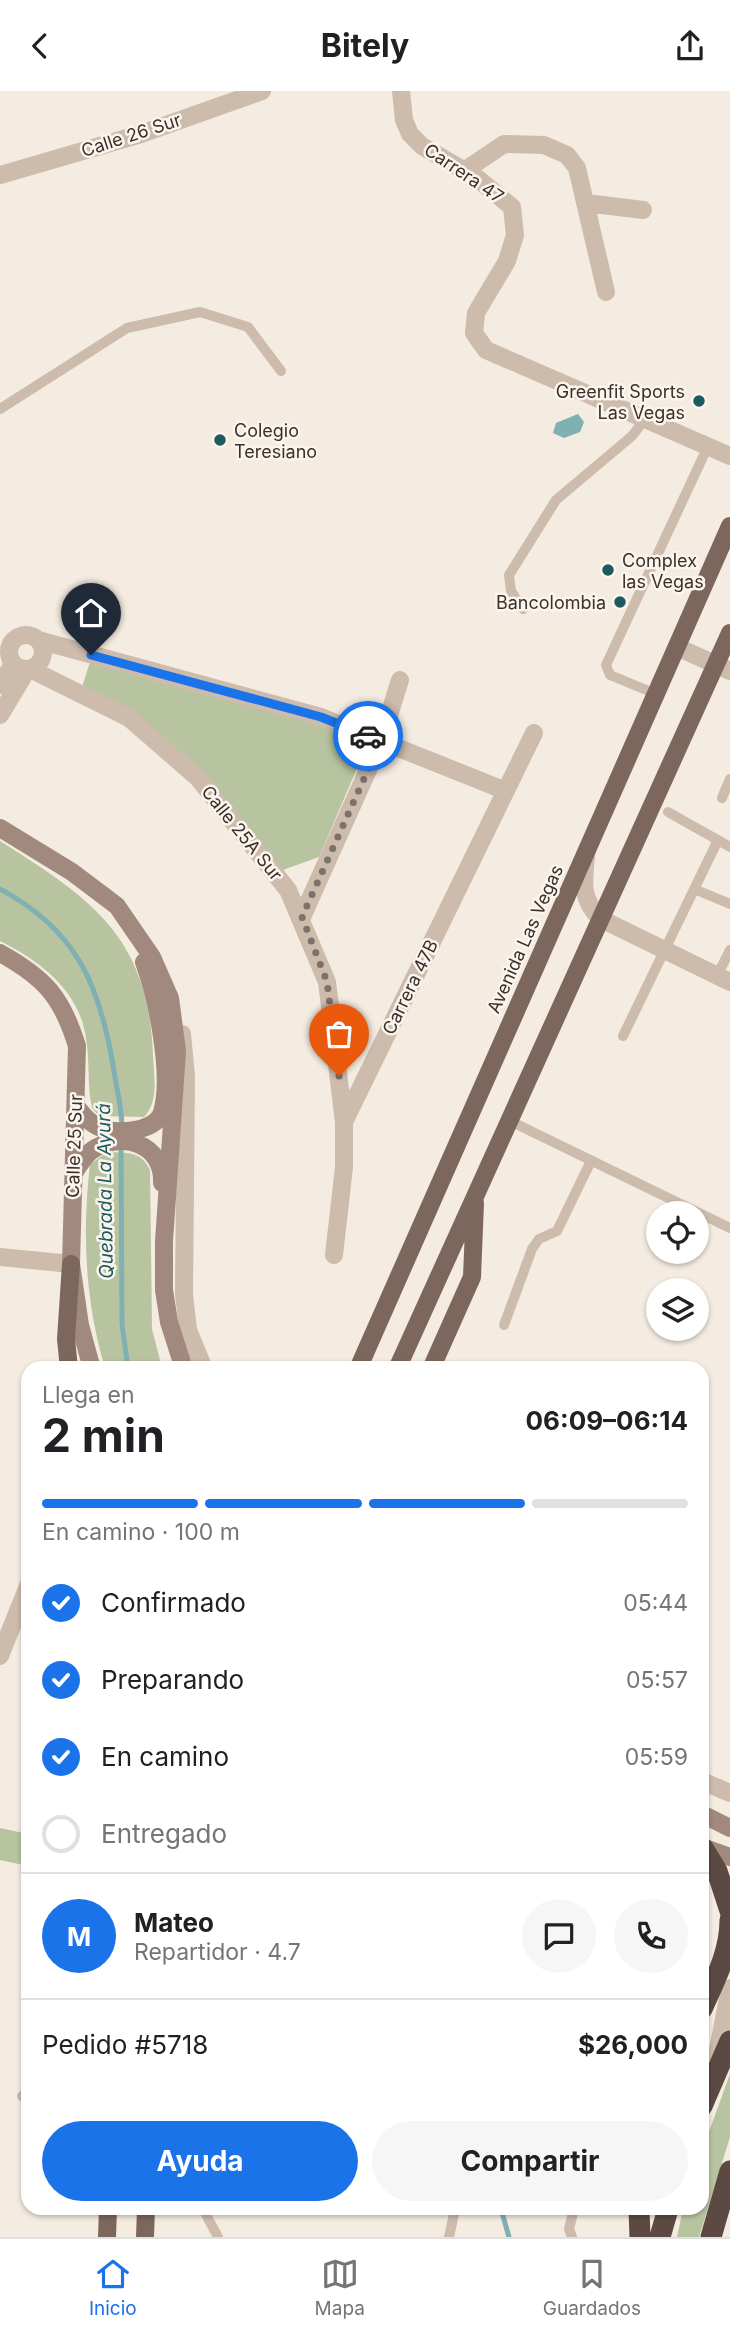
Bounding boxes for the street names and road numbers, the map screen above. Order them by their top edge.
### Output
street label: Calle 26 Sur [78,109,184,161]
street label: Carrera 47 [420,139,508,207]
street label: Calle 25A Sur [197,781,287,885]
street label: Avenida Las Vegas [483,862,567,1016]
street label: Carrera 47B [378,936,442,1038]
street label: Calle 25 Sur [62,1094,86,1198]

